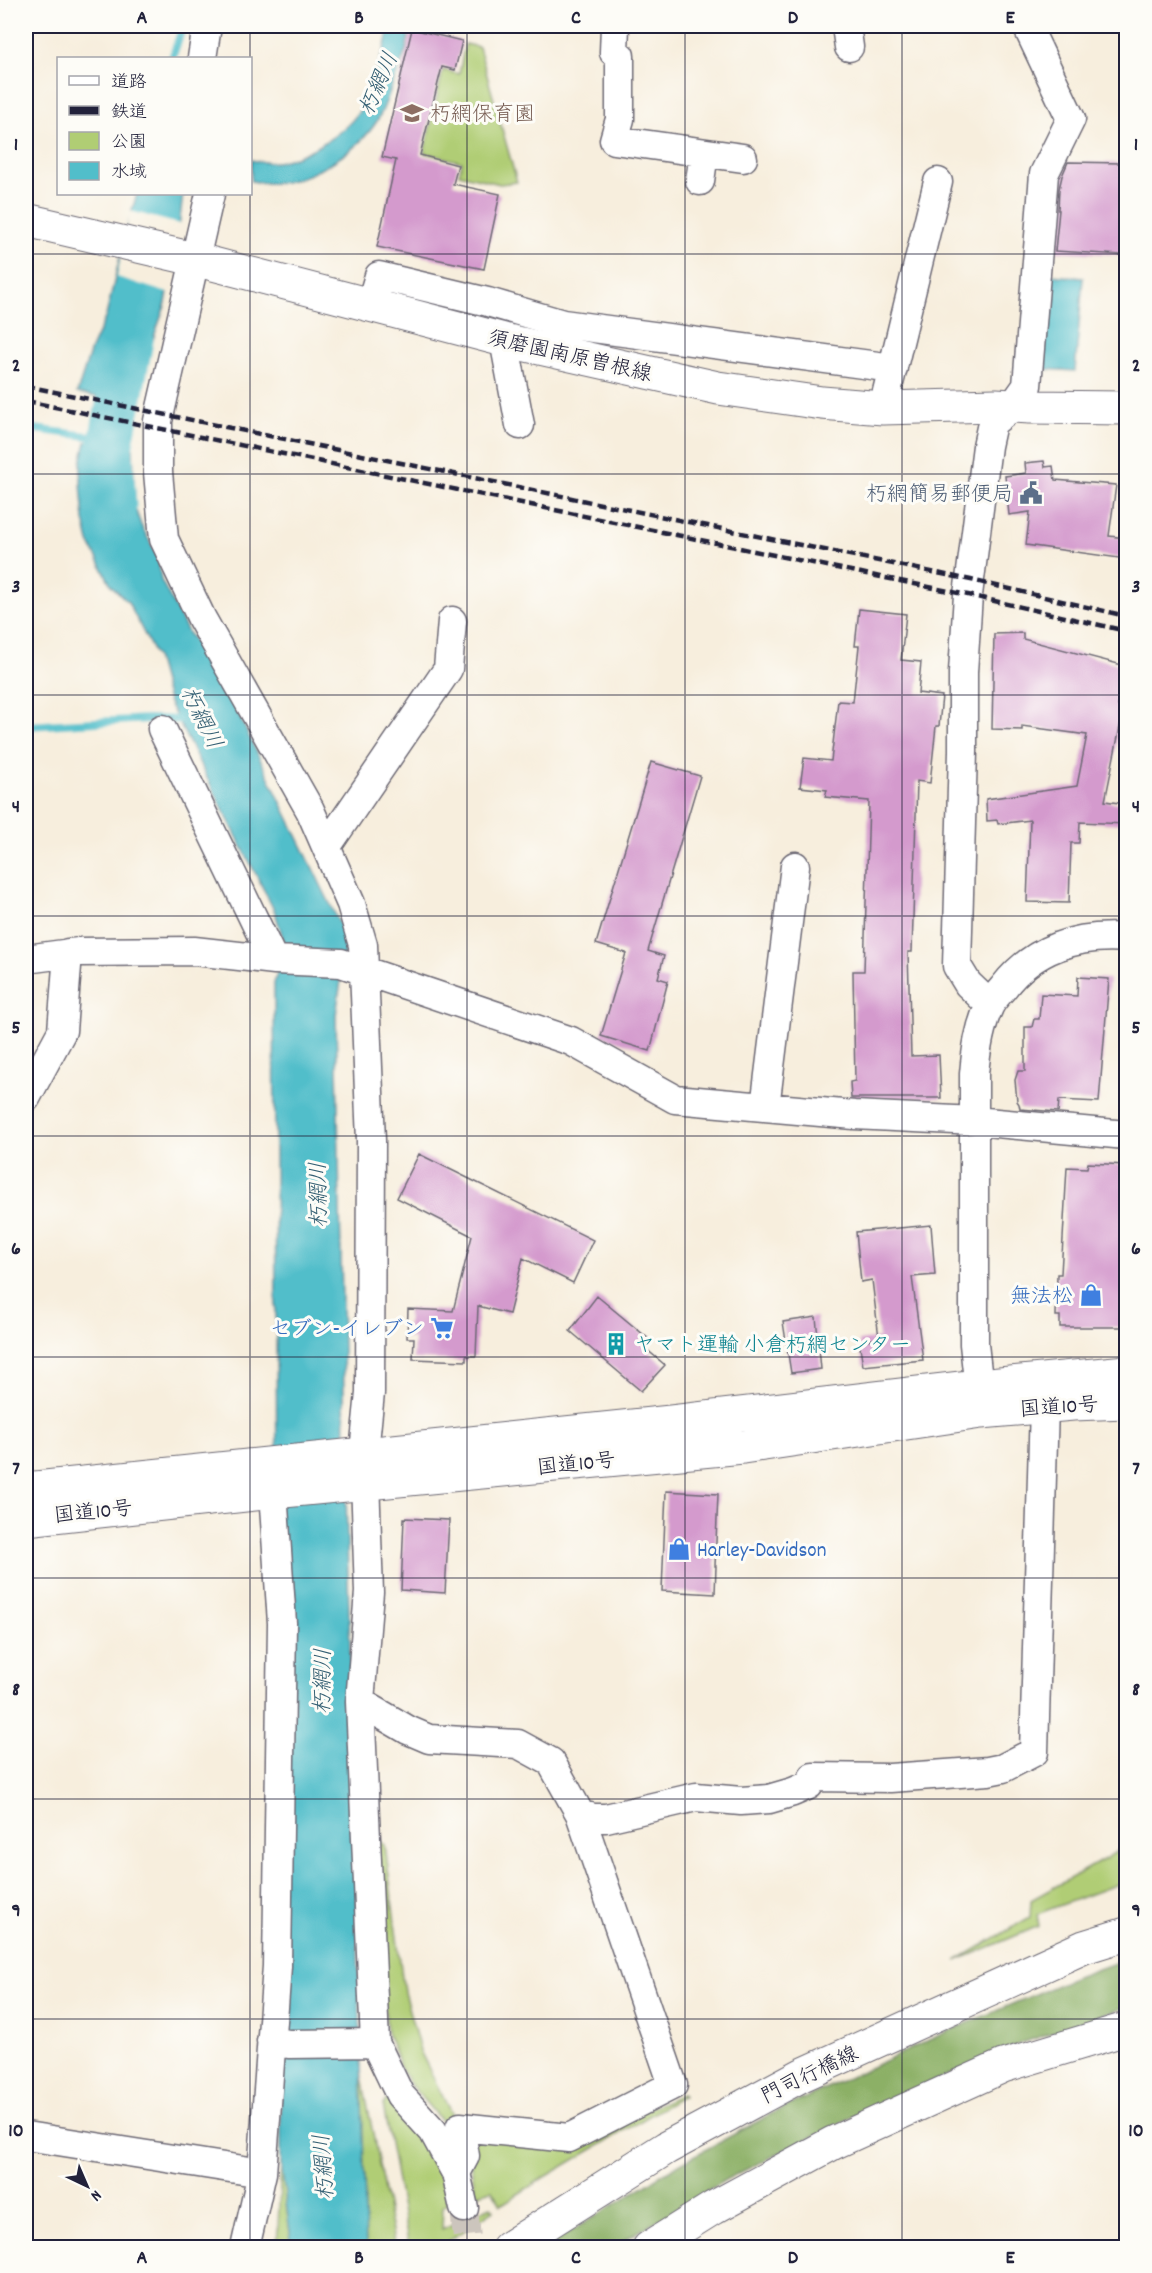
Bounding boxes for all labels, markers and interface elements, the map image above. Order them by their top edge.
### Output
text: A [137,5,148,33]
text: B [354,5,364,33]
text: C [571,5,581,33]
text: D [788,5,799,33]
text: E [1005,5,1015,33]
water label: 朽網川 [353,48,408,121]
legend [57,57,252,195]
text: 道路 [111,71,147,96]
school or university icon: 朽網保育園 [399,100,425,126]
text: 鉄道 [111,101,147,126]
place label: 朽網保育園 [430,101,535,131]
text: 公園 [111,131,147,156]
text: 1 [14,132,18,160]
text: 1 [1134,132,1138,160]
text: 水域 [111,161,147,186]
street label: 須磨園南原曽根線 [484,324,655,391]
text: 2 [12,353,20,381]
text: 2 [1132,353,1140,381]
public building icon: 朽網簡易郵便局 [1018,480,1044,506]
place label: 朽網簡易郵便局 [866,481,1013,511]
text: 3 [12,574,20,602]
text: 3 [1132,574,1140,602]
water label: 朽網川 [171,682,228,755]
text: 4 [12,794,20,822]
text: 4 [1132,794,1140,822]
text: 5 [11,1015,21,1043]
text: 5 [1131,1015,1141,1043]
water label: 朽網川 [304,1162,337,1228]
text: 6 [11,1236,21,1264]
text: 6 [1131,1236,1141,1264]
shop icon: 無法松 [1078,1282,1104,1308]
place label: 無法松 [1010,1283,1073,1313]
supermarket icon: セブン-イレブン [429,1315,455,1341]
place label: セブン-イレブン [270,1316,424,1346]
building icon: ヤマト運輸 小倉朽網センター [603,1331,629,1357]
place label: ヤマト運輸 小倉朽網センター [634,1332,911,1362]
street label: 国道10号 [1019,1391,1100,1427]
street label: 国道10号 [535,1447,617,1485]
text: 7 [12,1456,20,1484]
text: 7 [1132,1456,1140,1484]
street label: 国道10号 [52,1495,134,1533]
shop icon: Harley-Davidson [666,1536,692,1562]
place label: Harley-Davidson [697,1537,826,1567]
water label: 朽網川 [308,1648,341,1714]
text: 8 [12,1677,20,1705]
text: 8 [1132,1677,1140,1705]
text: 9 [11,1898,21,1926]
text: 9 [1131,1898,1141,1926]
street label: 門司行橋線 [757,2040,864,2113]
text: 10 [8,2118,24,2146]
text: 10 [1128,2118,1144,2146]
water label: 朽網川 [308,2133,343,2201]
north arrow [57,2156,117,2216]
text: N [85,2184,107,2206]
text: A [137,2245,148,2273]
text: B [354,2245,364,2273]
text: C [571,2245,581,2273]
text: D [788,2245,799,2273]
text: E [1005,2245,1015,2273]

